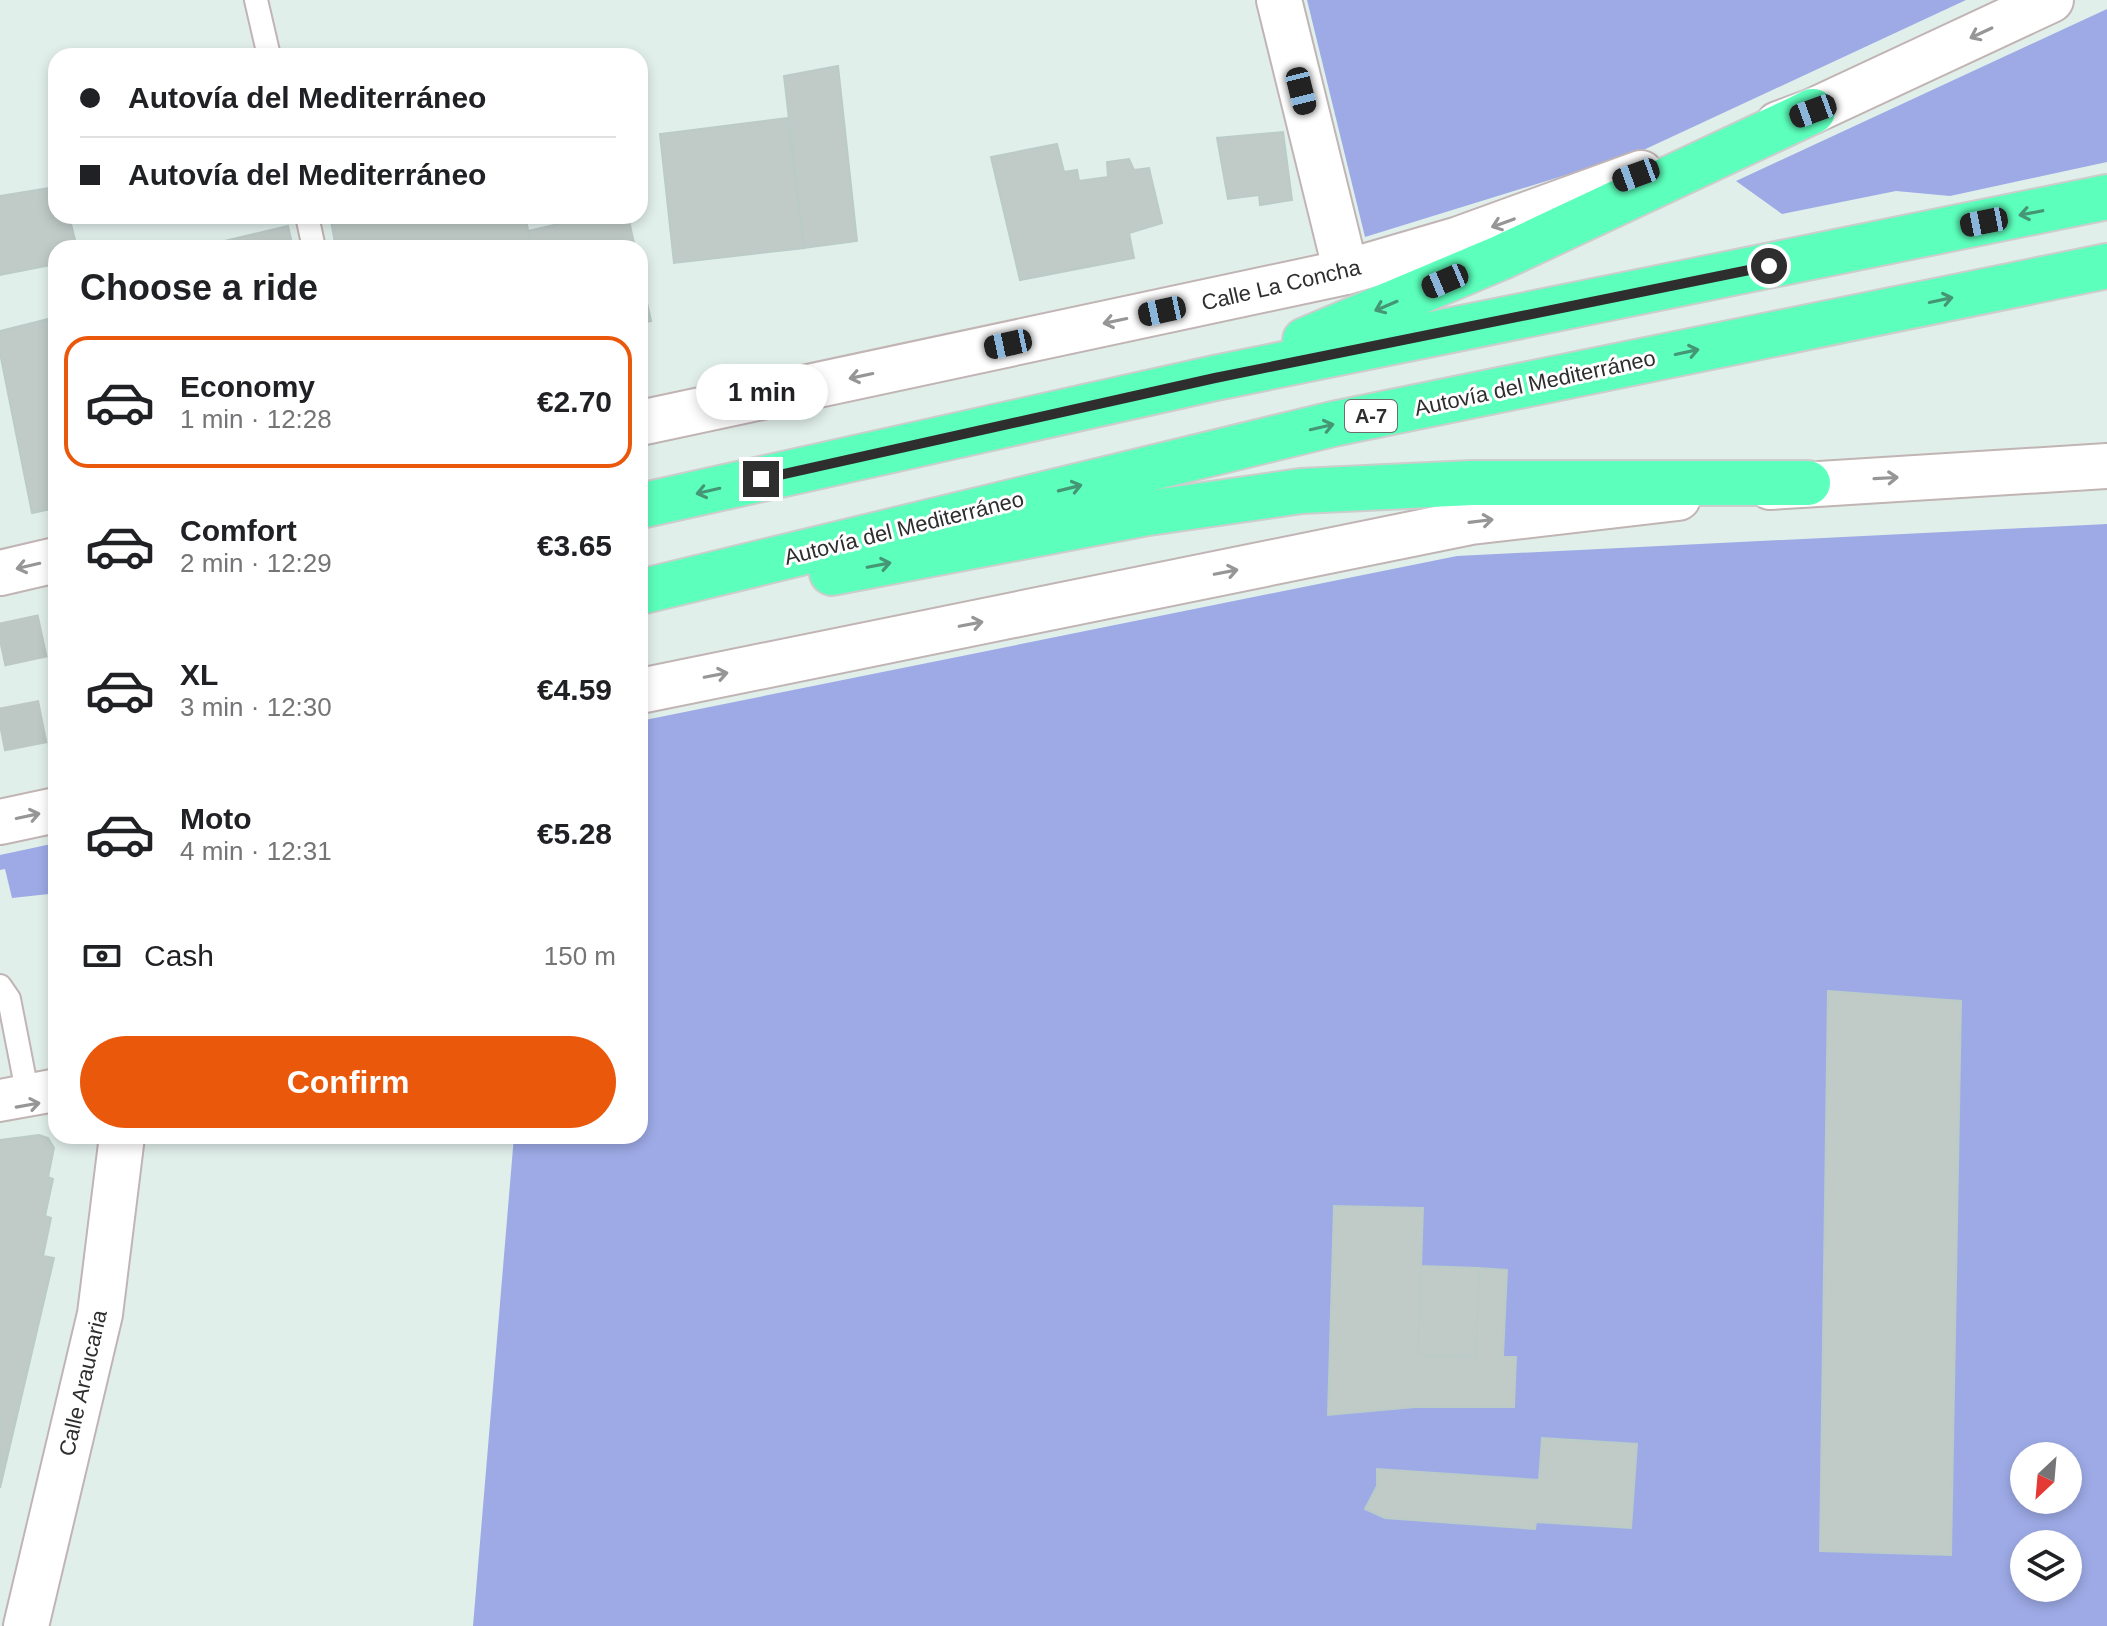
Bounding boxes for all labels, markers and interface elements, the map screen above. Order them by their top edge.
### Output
one-way arrow [1969,26,1993,41]
car [1284,65,1318,117]
text: Autovía del Mediterráneo [128,81,486,114]
car [1786,92,1840,130]
car [1609,156,1663,194]
text: Autovía del Mediterráneo [128,158,486,191]
car [1958,206,2010,238]
one-way arrow [2018,206,2044,221]
one-way arrow [1491,217,1516,232]
route start [1751,248,1787,284]
street label: Calle La Concha [1199,254,1364,315]
car [1418,261,1472,301]
text: Choose a ride [80,267,318,308]
one-way arrow [1928,292,1954,307]
car [1136,294,1188,328]
one-way arrow [1374,300,1398,315]
one-way arrow [1103,314,1129,329]
car [982,327,1034,361]
one-way arrow [1673,344,1699,359]
street label: Autovía del Mediterráneo [1412,345,1658,421]
callout: 1 min [695,363,827,419]
icon: car [84,366,156,438]
one-way arrow [849,369,874,384]
text: Economy [180,370,315,403]
text: 1 min [728,377,796,407]
text: €2.70 [537,385,612,418]
road number: A-7 [1345,400,1397,432]
text: 1 min · 12:28 [180,404,332,434]
one-way arrow [1309,418,1335,433]
route end [743,461,779,497]
one-way arrow [1872,470,1899,485]
one-way arrow [1056,480,1082,495]
one-way arrow [695,484,721,499]
street label: Autovía del Mediterráneo [782,486,1026,570]
icon: car [84,510,156,582]
text: Comfort [180,514,297,547]
one-way arrow [1467,514,1494,529]
text: €3.65 [537,529,612,562]
text: 2 min · 12:29 [180,548,332,578]
one-way arrow [866,557,891,572]
one-way arrow [16,560,41,575]
one-way arrow [1213,564,1238,579]
one-way arrow [958,616,984,631]
icon: car [84,654,156,726]
text: XL [180,658,218,691]
one-way arrow [703,667,729,682]
text: €4.59 [537,673,612,706]
text: 3 min · 12:30 [180,692,332,722]
icon: car [84,798,156,870]
text: Moto [180,802,252,835]
one-way arrow [15,808,40,823]
text: €5.28 [537,817,612,850]
text: 4 min · 12:31 [180,836,332,866]
icon: cash [80,934,124,978]
text: Cash [144,939,214,972]
text: 150 m [544,941,616,971]
button: Confirm [80,1036,616,1128]
one-way arrow [15,1097,40,1112]
street label: Calle Araucaria [54,1307,112,1458]
north arrow [2010,1442,2082,1514]
map controls [2010,1442,2082,1602]
button: layers [2010,1530,2082,1602]

